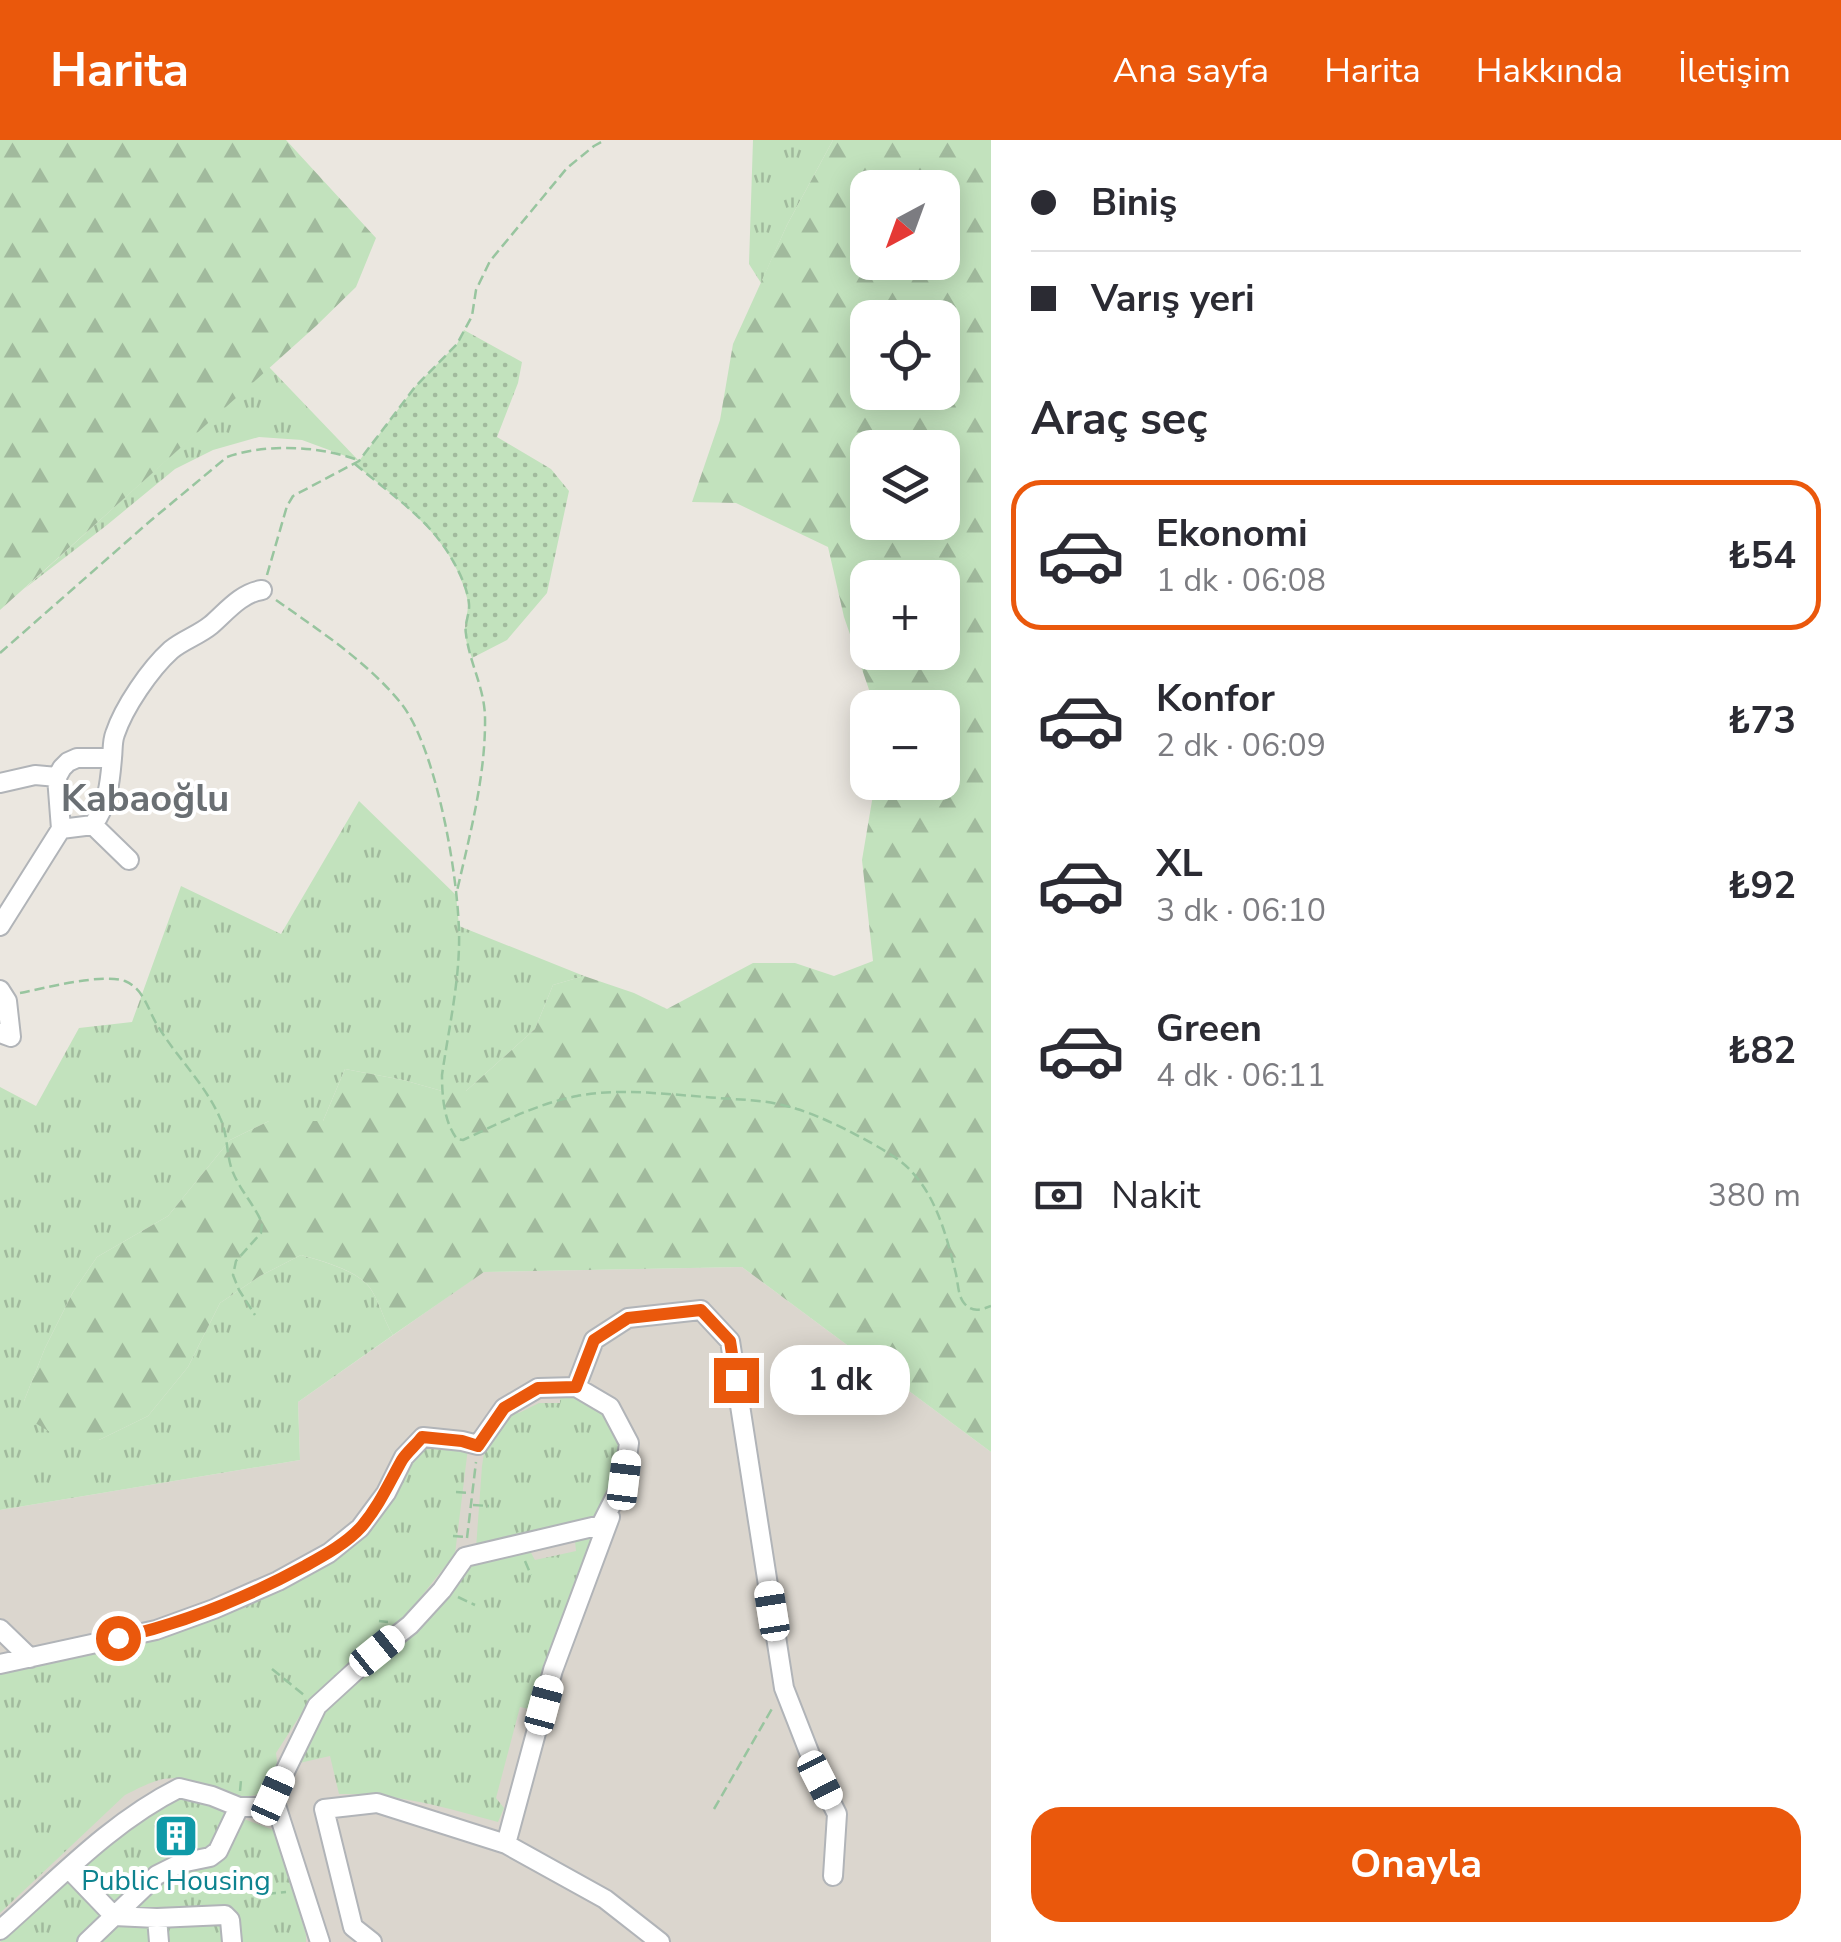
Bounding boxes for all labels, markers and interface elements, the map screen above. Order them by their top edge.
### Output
text: Harita [50,37,189,103]
text: Ana sayfa [1113,47,1269,94]
text: Harita [1324,47,1421,94]
text: Hakkında [1476,47,1623,94]
text: İletişim [1678,47,1791,94]
north arrow [850,170,960,280]
map controls [850,170,960,800]
text: Biniş [1091,177,1177,228]
text: Varış yeri [1091,273,1255,324]
button: locate [850,300,960,410]
text: Araç seç [1031,389,1208,450]
button: layers [850,430,960,540]
text: Ekonomi [1156,508,1308,559]
icon: car [1036,510,1126,600]
text: ₺54 [1728,530,1796,581]
text: 1 dk · 06:08 [1156,559,1326,602]
button: + [850,560,960,670]
text: Konfor [1156,673,1275,724]
icon: car [1036,675,1126,765]
button: − [850,690,960,800]
text: ₺73 [1728,695,1796,746]
text: 2 dk · 06:09 [1156,724,1326,767]
district label: Kabaoğlu [61,773,229,824]
text: XL [1156,838,1203,889]
icon: car [1036,840,1126,930]
text: ₺92 [1728,860,1796,911]
text: 3 dk · 06:10 [1156,889,1326,932]
text: Green [1156,1003,1262,1054]
icon: car [1036,1005,1126,1095]
text: ₺82 [1728,1025,1796,1076]
text: 4 dk · 06:11 [1156,1054,1326,1097]
icon: cash [1031,1168,1086,1223]
text: Nakit [1111,1170,1200,1221]
text: 380 m [1708,1174,1801,1217]
callout: 1 dk [771,1345,911,1415]
route end [714,1358,759,1403]
text: 1 dk [808,1358,872,1401]
car [605,1448,643,1512]
car [752,1579,792,1643]
route start [96,1616,141,1661]
car [344,1620,410,1682]
car [522,1672,566,1738]
car [793,1746,847,1814]
car [247,1762,299,1830]
button: Onayla [1031,1807,1801,1922]
building icon: Public Housing [153,1813,199,1859]
place label: Public Housing [81,1862,271,1900]

